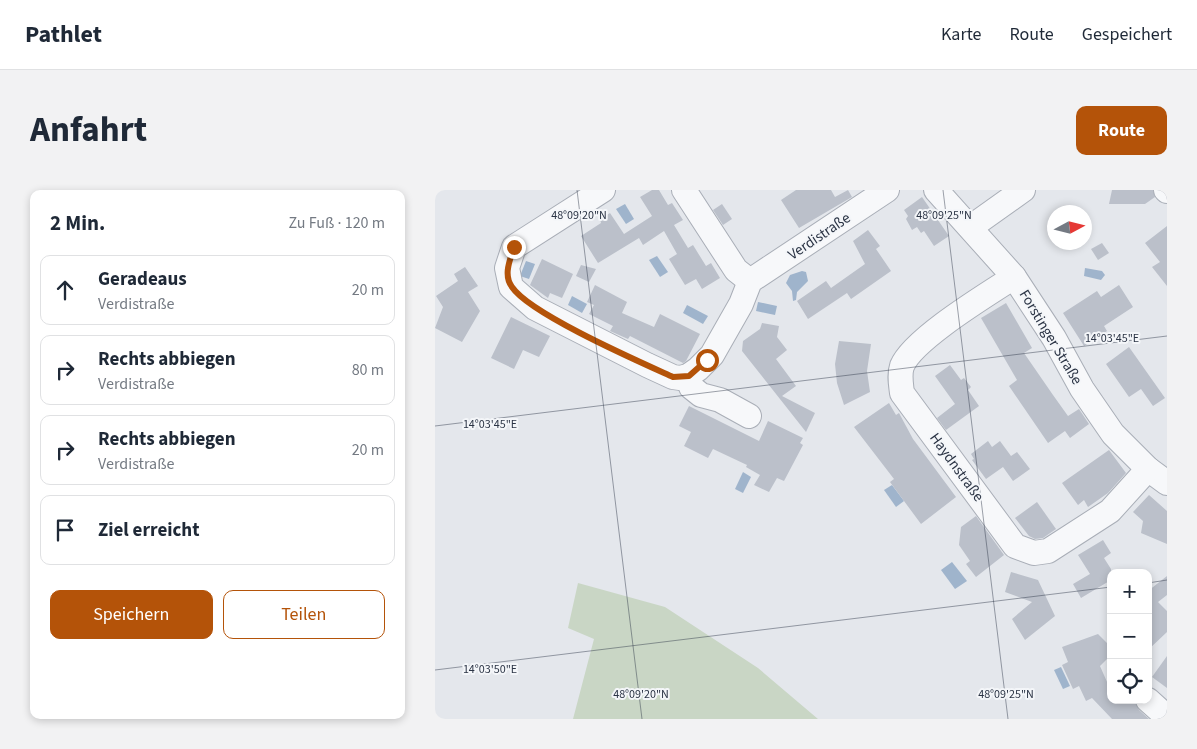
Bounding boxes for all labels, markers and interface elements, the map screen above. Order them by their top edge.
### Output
text: Pathlet [25,17,102,52]
text: Karte [941,22,981,47]
text: Route [1009,22,1054,47]
text: Gespeichert [1082,22,1172,47]
text: Anfahrt [30,105,147,155]
button: Route [1076,106,1167,155]
north arrow [1047,205,1092,250]
text: 48°09'20"N [551,207,607,224]
text: 48°09'25"N [916,207,972,224]
text: 2 Min. [50,208,105,238]
street label: Verdistraße [784,208,855,265]
text: Zu Fuß · 120 m [289,212,385,234]
route end [503,236,526,259]
text: Geradeaus [98,266,187,293]
icon: ahead [51,276,79,304]
text: 20 m [352,279,384,301]
street label: Forstinger Straße [1014,286,1087,389]
text: Verdistraße [98,293,174,315]
text: 14°03'45"E [1085,330,1139,347]
text: Rechts abbiegen [98,346,236,373]
route start [696,349,719,372]
icon: right [51,356,79,384]
text: 80 m [352,359,384,381]
text: Verdistraße [98,373,174,395]
text: 14°03'45"E [463,416,517,433]
text: Rechts abbiegen [98,426,236,453]
street label: Haydnstraße [924,429,989,506]
icon: right [51,436,79,464]
text: 20 m [352,439,384,461]
text: Verdistraße [98,453,174,475]
icon: arrive [51,516,79,544]
text: Ziel erreicht [98,517,199,544]
map controls [1107,569,1152,704]
button: + [1107,569,1152,614]
button: Speichern [50,590,213,639]
button: Teilen [223,590,385,639]
button: − [1107,614,1152,659]
button: locate [1107,659,1152,704]
text: 14°03'50"E [463,661,517,678]
text: 48°09'20"N [613,686,669,703]
text: 48°09'25"N [978,686,1034,703]

